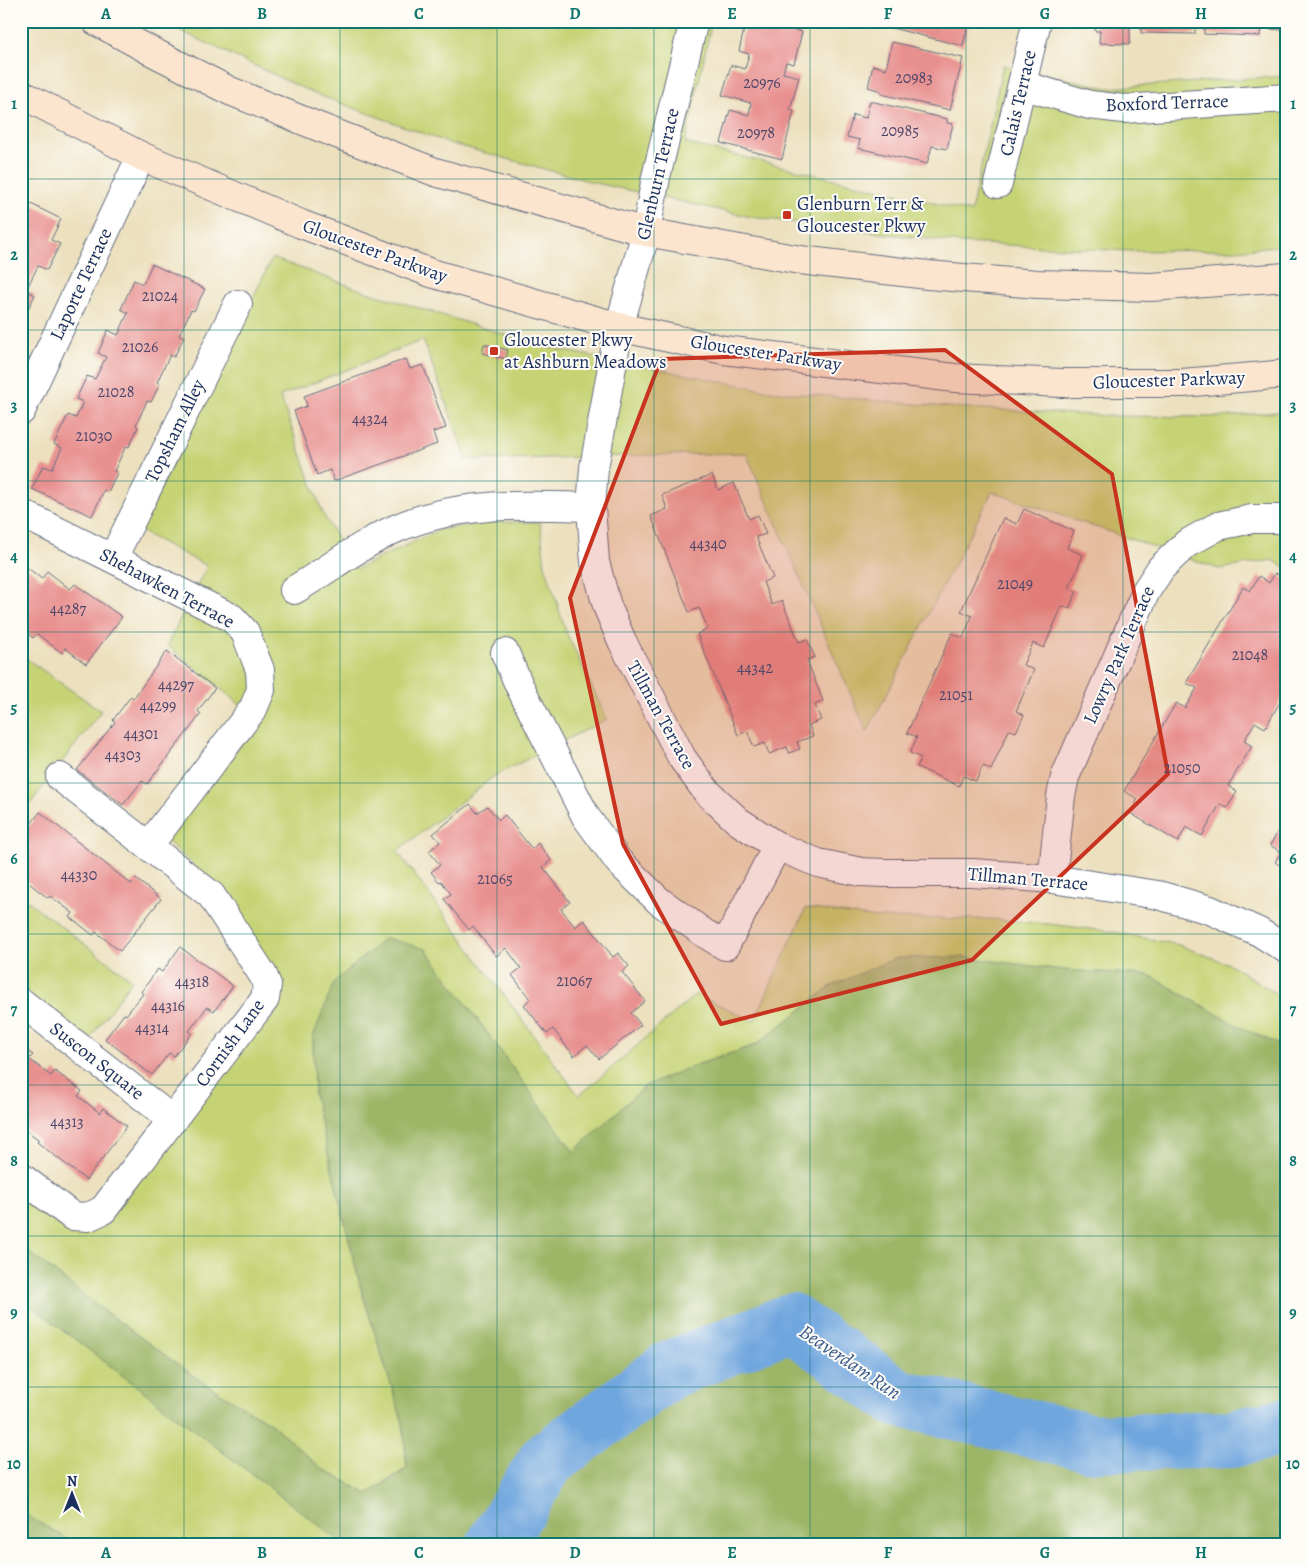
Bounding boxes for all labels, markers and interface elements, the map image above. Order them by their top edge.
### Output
text: A [100,3,112,25]
text: B [257,3,267,25]
text: C [414,3,424,25]
text: D [569,3,581,25]
text: E [727,3,737,25]
text: F [884,3,893,25]
text: G [1040,3,1050,25]
text: H [1195,3,1207,25]
street label: Calais Terrace [993,47,1043,159]
house number: 20983 [895,67,933,89]
house number: 20976 [743,72,781,94]
street label: Boxford Terrace [1105,88,1229,118]
text: 1 [11,93,17,115]
text: 1 [1290,93,1296,115]
street label: Glenburn Terrace [630,105,686,243]
house number: 20985 [881,120,919,142]
house number: 20978 [737,122,775,144]
place label: Glenburn Terr & Gloucester Pkwy [797,191,926,239]
marker: Glenburn Terr & Gloucester Pkwy [781,209,793,221]
street label: Gloucester Parkway [299,213,452,289]
street label: Laporte Terrace [44,224,118,344]
text: 2 [10,244,18,266]
text: 2 [1289,244,1297,266]
house number: 21024 [142,285,178,307]
place label: Gloucester Pkwy at Ashburn Meadows [504,327,667,375]
street label: Gloucester Parkway [689,328,844,378]
house number: 21026 [122,336,158,358]
marker: Gloucester Pkwy at Ashburn Meadows [488,345,500,357]
street label: Gloucester Parkway [1092,364,1246,396]
street label: Topsham Alley [139,375,211,487]
house number: 21028 [98,381,134,403]
text: 3 [11,395,18,417]
text: 3 [1290,395,1297,417]
house number: 44324 [352,408,388,430]
house number: 21030 [76,425,112,447]
house number: 44340 [690,533,726,555]
street label: Shehawken Terrace [95,541,239,635]
text: 4 [10,546,18,568]
text: 4 [1289,546,1297,568]
house number: 21049 [997,573,1033,595]
street label: Lowry Park Terrace [1077,582,1161,728]
house number: 44287 [50,598,87,620]
house number: 21048 [1232,644,1268,666]
street label: Tillman Terrace [620,656,702,774]
house number: 44342 [737,657,773,679]
house number: 44297 [158,674,194,696]
house number: 21051 [939,684,974,706]
house number: 44299 [140,695,176,717]
text: 5 [11,697,18,719]
text: 5 [1290,697,1297,719]
house number: 44301 [123,723,159,745]
house number: 44303 [105,744,141,766]
house number: 21050 [1163,757,1201,779]
text: 6 [10,848,18,870]
text: 6 [1289,848,1297,870]
street label: Tillman Terrace [967,861,1089,897]
house number: 44330 [61,864,97,886]
house number: 21065 [477,868,513,890]
house number: 21067 [556,970,592,992]
house number: 44318 [175,971,209,993]
street label: Cornish Lane [189,994,271,1092]
house number: 44316 [151,995,185,1017]
text: 7 [11,999,18,1021]
text: 7 [1290,999,1297,1021]
street label: Suscon Square [44,1016,150,1106]
house number: 44314 [135,1017,169,1039]
house number: 44313 [50,1111,84,1133]
text: 8 [10,1150,18,1172]
text: 8 [1289,1150,1297,1172]
text: 9 [10,1302,18,1324]
text: 9 [1289,1302,1297,1324]
water label: Beaverdam Run [794,1318,906,1406]
text: 10 [7,1453,21,1475]
text: 10 [1286,1453,1300,1475]
north arrow [48,1468,98,1518]
text: N [67,1472,77,1491]
text: A [100,1542,112,1564]
text: B [257,1542,267,1564]
text: C [414,1542,424,1564]
text: D [569,1542,581,1564]
text: E [727,1542,737,1564]
text: F [884,1542,893,1564]
text: G [1040,1542,1050,1564]
text: H [1195,1542,1207,1564]

